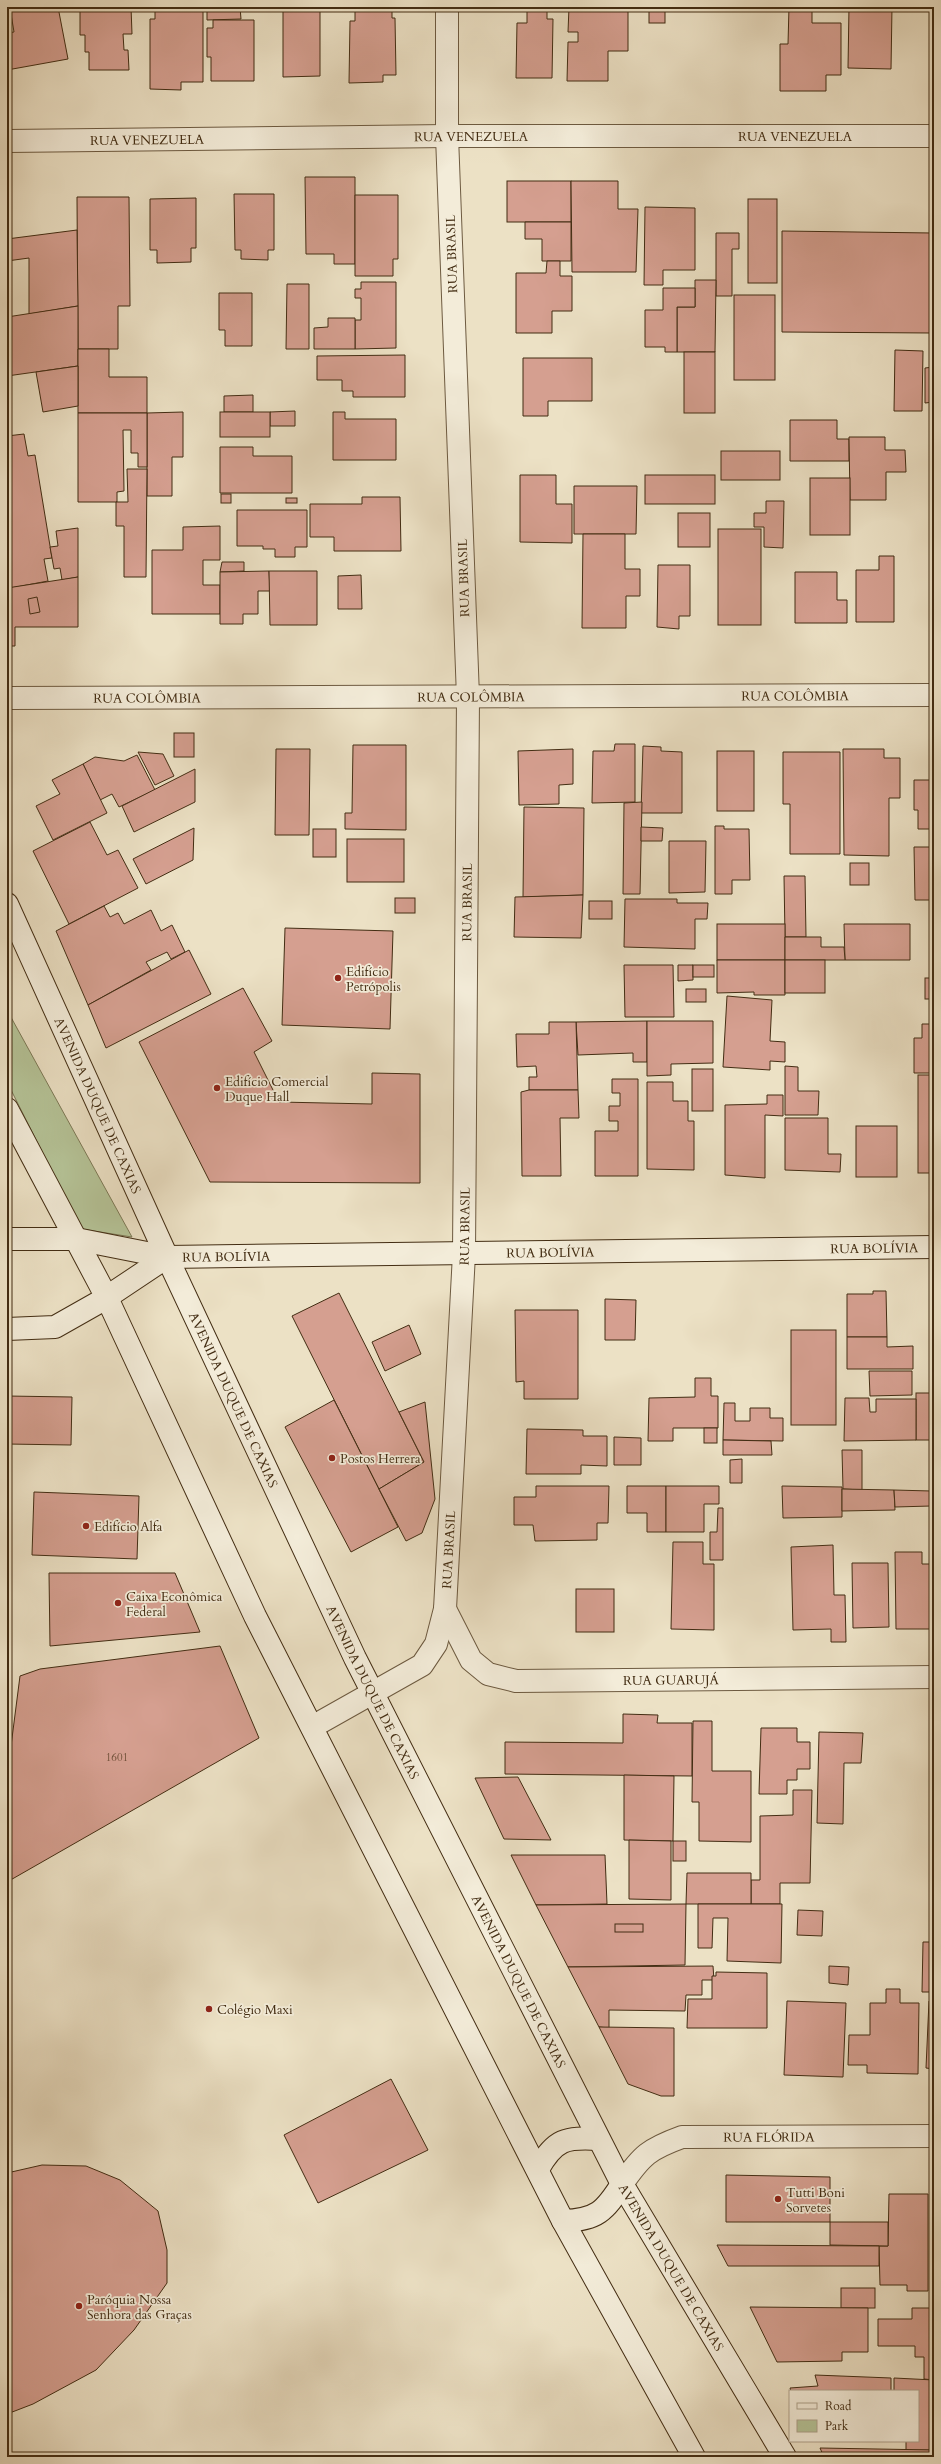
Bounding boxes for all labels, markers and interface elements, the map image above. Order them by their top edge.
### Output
street label: RUA VENEZUELA [414,128,529,146]
street label: RUA VENEZUELA [738,128,853,146]
street label: RUA VENEZUELA [90,131,205,150]
street label: RUA BRASIL [442,214,462,293]
street label: RUA BRASIL [454,538,474,617]
street label: RUA COLÔMBIA [741,687,850,706]
street label: RUA COLÔMBIA [417,688,526,707]
street label: RUA COLÔMBIA [93,689,202,708]
street label: RUA BRASIL [458,863,477,941]
place label: Edifício Petrópolis [346,963,401,996]
marker: Edifício Petrópolis [333,973,343,983]
street label: AVENIDA DUQUE DE CAXIAS [49,1015,145,1197]
place label: Edifício Comercial Duque Hall [225,1073,329,1106]
marker: Edifício Comercial Duque Hall [212,1083,222,1093]
street label: RUA BRASIL [455,1187,474,1266]
street label: RUA BOLÍVIA [830,1239,919,1258]
street label: RUA BOLÍVIA [506,1243,595,1263]
street label: RUA BOLÍVIA [182,1248,271,1267]
street label: AVENIDA DUQUE DE CAXIAS [184,1309,282,1491]
place label: Postos Herrera [340,1450,421,1468]
marker: Postos Herrera [327,1453,337,1463]
street label: RUA BRASIL [438,1510,460,1589]
place label: Edifício Alfa [94,1518,163,1536]
marker: Edifício Alfa [81,1521,91,1531]
place label: Caixa Econômica Federal [126,1588,223,1621]
marker: Caixa Econômica Federal [113,1598,123,1608]
street label: AVENIDA DUQUE DE CAXIAS [322,1603,423,1782]
street label: RUA GUARUJÁ [623,1671,720,1690]
house number: 1601 [106,1750,128,1765]
street label: AVENIDA DUQUE DE CAXIAS [467,1892,570,2071]
place label: Colégio Maxi [217,2001,293,2019]
marker: Colégio Maxi [204,2004,214,2014]
street label: RUA FLÓRIDA [723,2128,815,2147]
street label: AVENIDA DUQUE DE CAXIAS [614,2180,728,2355]
place label: Tutti Boni Sorvetes [786,2184,845,2217]
marker: Tutti Boni Sorvetes [773,2194,783,2204]
place label: Paróquia Nossa Senhora das Graças [87,2291,192,2324]
marker: Paróquia Nossa Senhora das Graças [74,2301,84,2311]
legend [789,2390,919,2442]
text: Road [825,2398,852,2414]
text: Park [825,2418,849,2434]

